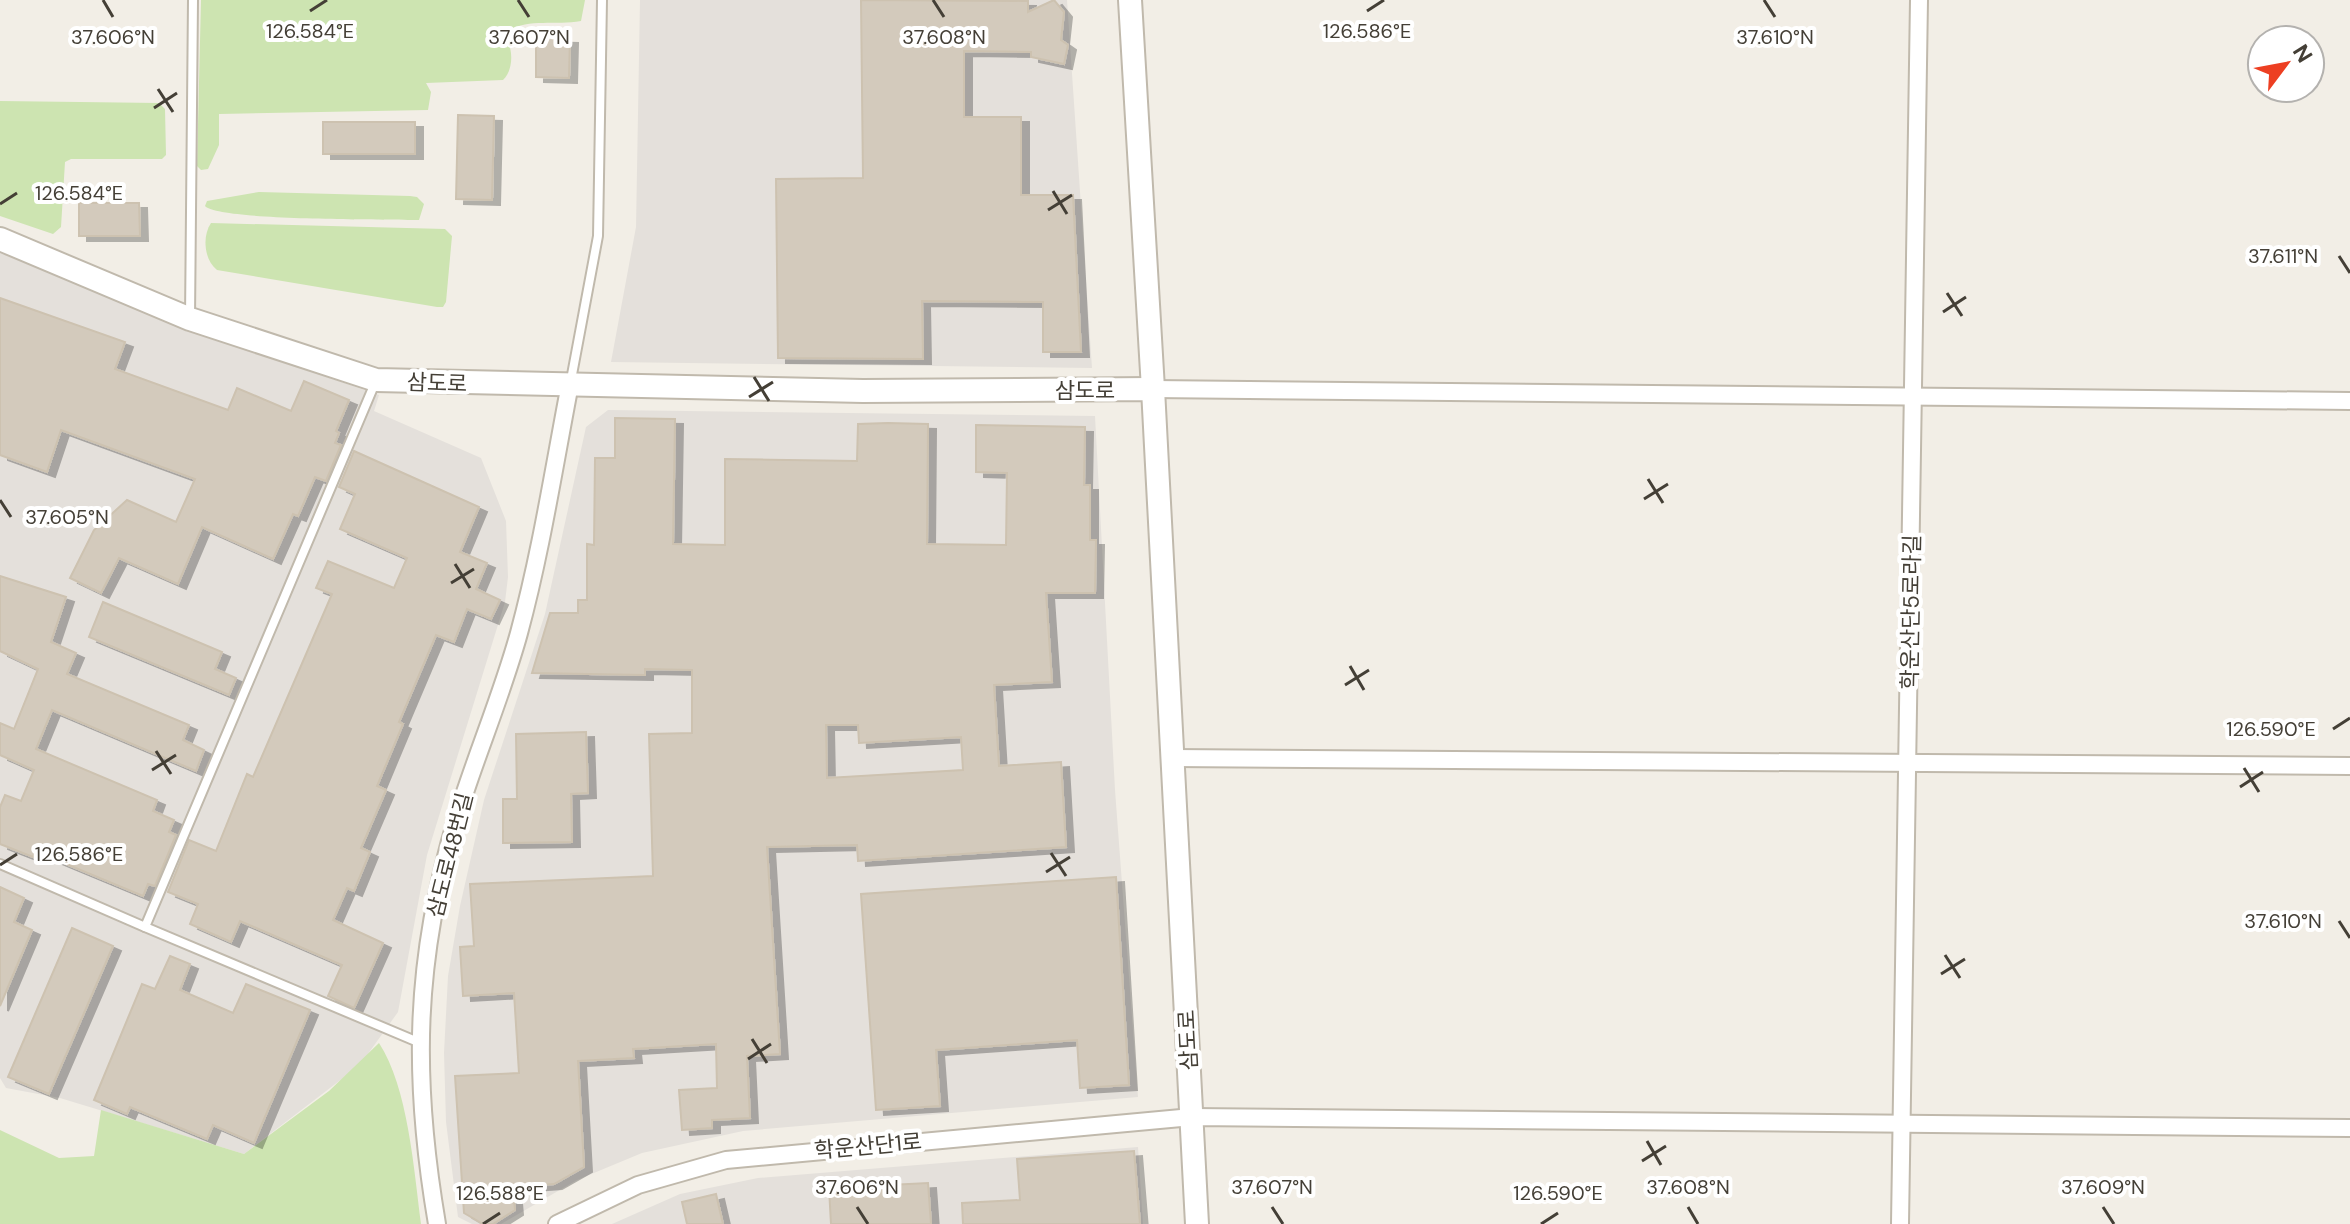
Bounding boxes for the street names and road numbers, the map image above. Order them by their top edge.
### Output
street label: 삼도로 [406,367,468,399]
street label: 삼도로 [1055,376,1115,405]
street label: 학운산단5로라길 [1895,534,1927,690]
street label: 삼도로48번길 [420,789,480,921]
street label: 삼도로 [1172,1009,1204,1071]
street label: 학운산단1로 [813,1127,923,1165]

